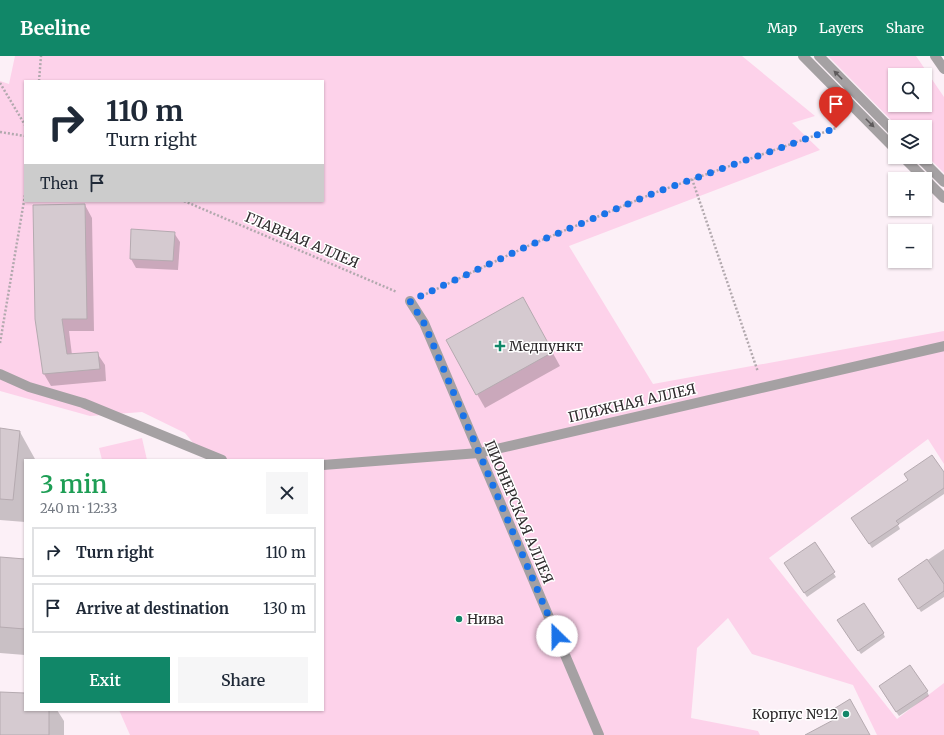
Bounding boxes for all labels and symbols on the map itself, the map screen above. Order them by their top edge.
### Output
one-way arrow [833,70,843,80]
pin [819,87,853,128]
one-way arrow [865,118,875,128]
street label: ГЛАВНАЯ АЛЛЕЯ [242,208,362,272]
place label: Медпункт [509,337,583,355]
marker: Медпункт [494,340,506,352]
street label: ПЛЯЖНАЯ АЛЛЕЯ [566,380,698,426]
street label: ПИОНЕРСКАЯ АЛЛЕЯ [481,438,557,586]
place label: Нива [467,610,504,628]
marker: Нива [454,614,464,624]
position arrow [536,615,578,657]
place label: Корпус №12 [752,705,838,723]
marker: Корпус №12 [841,709,851,719]

